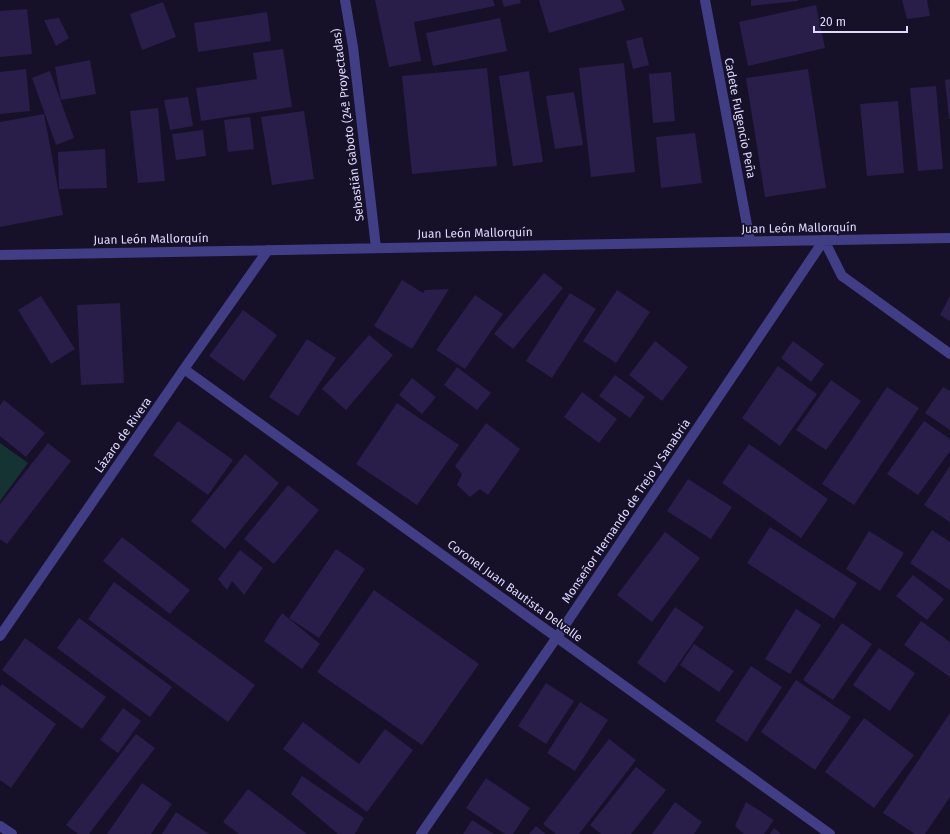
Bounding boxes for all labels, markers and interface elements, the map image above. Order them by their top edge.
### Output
scale bar [814,8,907,34]
text: 20 m [820,15,846,29]
street label: Sebastián Gaboto (24ª Proyectadas) [329,28,367,222]
street label: Cadete Fulgencio Peña [721,57,759,179]
street label: Juan León Mallorquín [741,220,857,236]
street label: Juan León Mallorquín [417,225,533,241]
street label: Juan León Mallorquín [93,231,209,247]
street label: Lázaro de Rivera [92,394,154,476]
street label: Monseñor Hernando de Trejo y Sanabria [559,416,693,606]
street label: Coronel Juan Bautista Delvalle [445,537,585,645]

